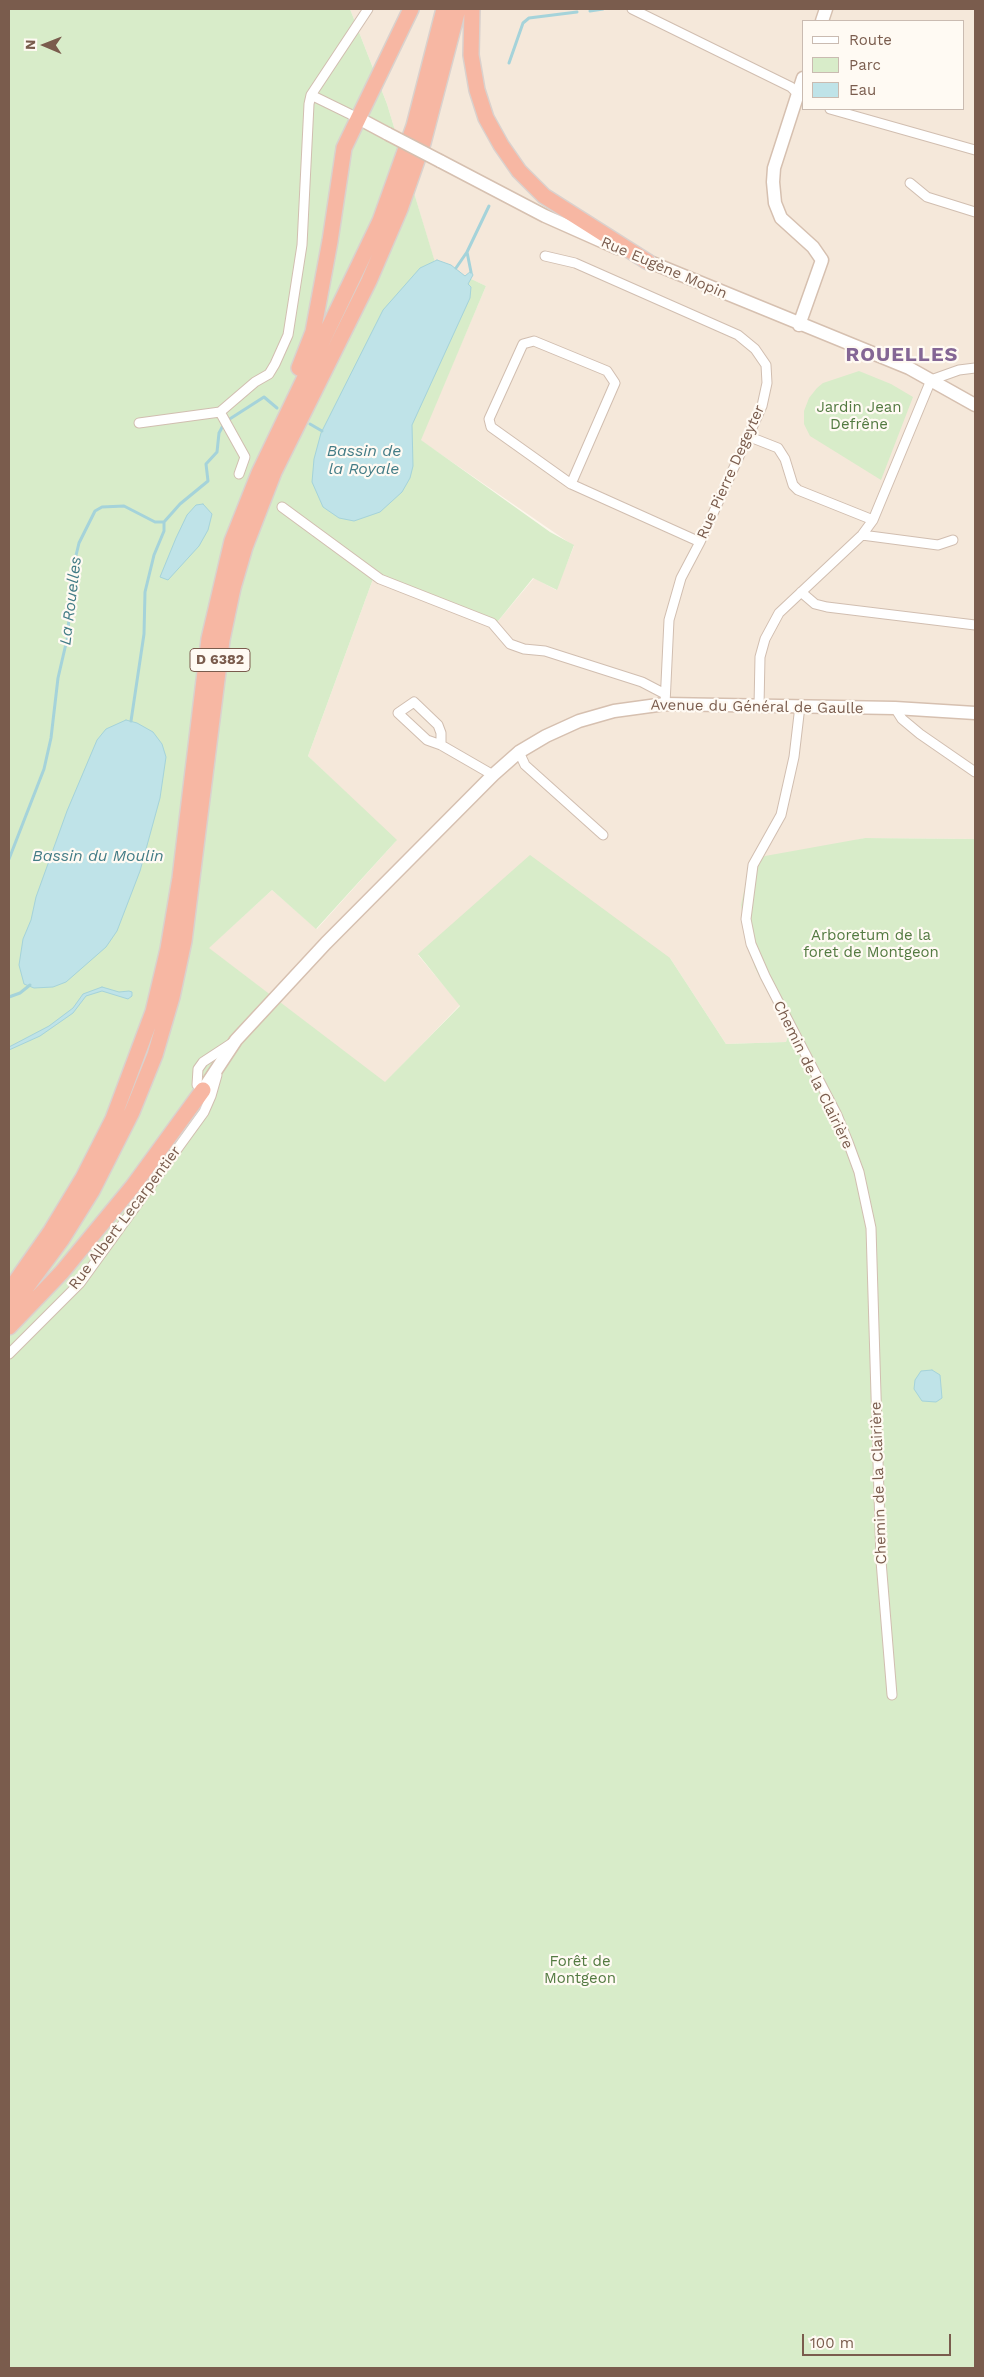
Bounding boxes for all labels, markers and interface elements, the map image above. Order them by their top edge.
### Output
north arrow [20,20,70,70]
legend [802,20,964,110]
text: Route [849,31,892,49]
text: N [22,39,38,50]
text: Parc [849,56,881,74]
text: Eau [849,81,876,99]
street label: Rue Eugène Mopin [598,233,730,303]
district label: ROUELLES [845,343,959,367]
park label: Jardin Jean Defrêne [816,399,902,434]
street label: Rue Pierre Degeyter [693,402,769,542]
water label: Bassin de la Royale [327,441,401,479]
water label: La Rouelles [56,556,86,646]
road number: D 6382 [190,648,250,672]
street label: Avenue du Général de Gaulle [650,696,864,718]
water label: Bassin du Moulin [32,846,164,866]
park label: Arboretum de la foret de Montgeon [803,927,939,962]
street label: Chemin de la Clairière [769,998,857,1152]
street label: Rue Albert Lecarpentier [65,1143,185,1293]
street label: Chemin de la Clairière [867,1401,891,1565]
park label: Forêt de Montgeon [544,1953,616,1988]
scale bar [804,2324,953,2356]
text: 100 m [810,2334,854,2352]

